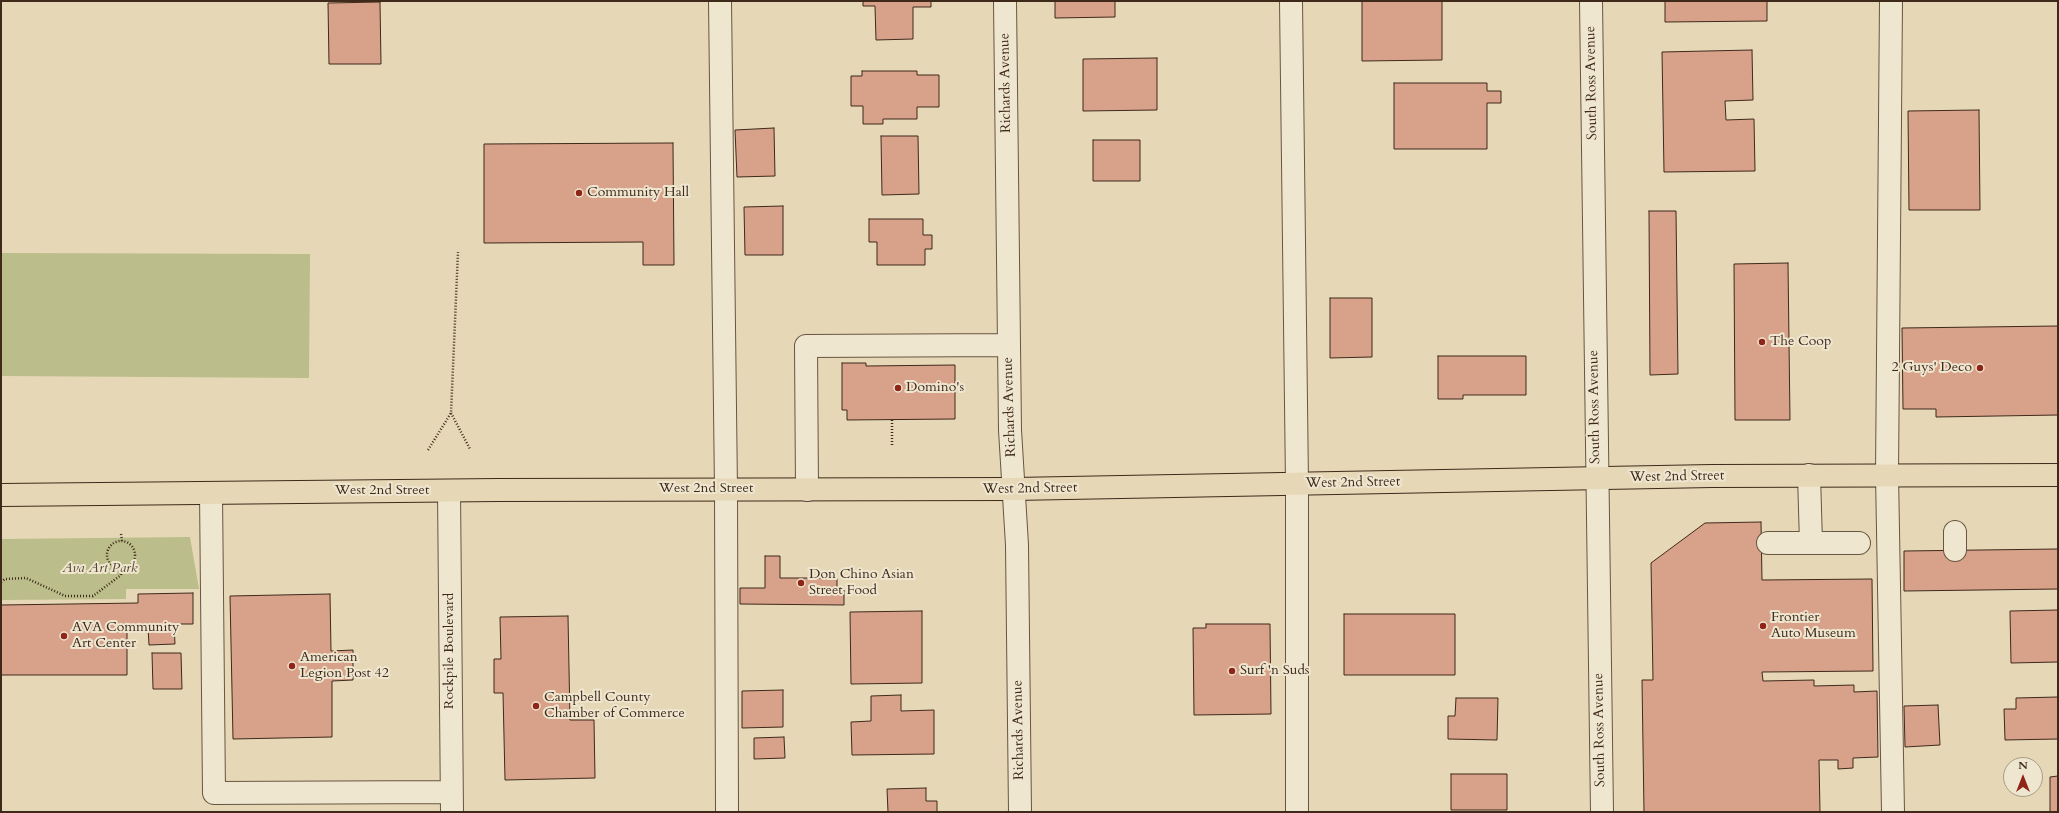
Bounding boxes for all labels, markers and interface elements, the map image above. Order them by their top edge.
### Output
street label: South Ross Avenue [1583,26,1601,140]
street label: Richards Avenue [997,33,1015,133]
place label: Community Hall [587,185,689,201]
marker: Community Hall [574,188,584,198]
place label: The Coop [1770,334,1831,350]
marker: The Coop [1757,337,1767,347]
street label: South Ross Avenue [1586,350,1604,464]
street label: Richards Avenue [1000,357,1020,457]
place label: 2 Guys' Deco [1892,360,1972,376]
marker: 2 Guys' Deco [1975,363,1985,373]
place label: Domino's [906,380,964,396]
marker: Domino's [893,383,903,393]
street label: West 2nd Street [1630,468,1724,486]
street label: West 2nd Street [1306,474,1400,492]
street label: West 2nd Street [983,480,1077,498]
street label: West 2nd Street [659,481,753,497]
street label: West 2nd Street [335,483,429,499]
park label: Ava Art Park [62,561,138,577]
place label: Don Chino Asian Street Food [809,567,914,600]
marker: Don Chino Asian Street Food [796,578,806,588]
street label: Rockpile Boulevard [442,593,458,709]
place label: Frontier Auto Museum [1771,610,1856,642]
place label: AVA Community Art Center [72,620,179,652]
marker: Frontier Auto Museum [1758,621,1768,631]
marker: AVA Community Art Center [59,631,69,641]
place label: American Legion Post 42 [300,650,389,682]
marker: American Legion Post 42 [287,661,297,671]
place label: Surf 'n Suds [1240,663,1310,679]
marker: Surf 'n Suds [1227,666,1237,676]
street label: South Ross Avenue [1591,673,1609,787]
street label: Richards Avenue [1010,680,1028,780]
place label: Campbell County Chamber of Commerce [544,690,685,722]
marker: Campbell County Chamber of Commerce [531,701,541,711]
north arrow [2003,757,2043,797]
text: N [2018,758,2028,773]

